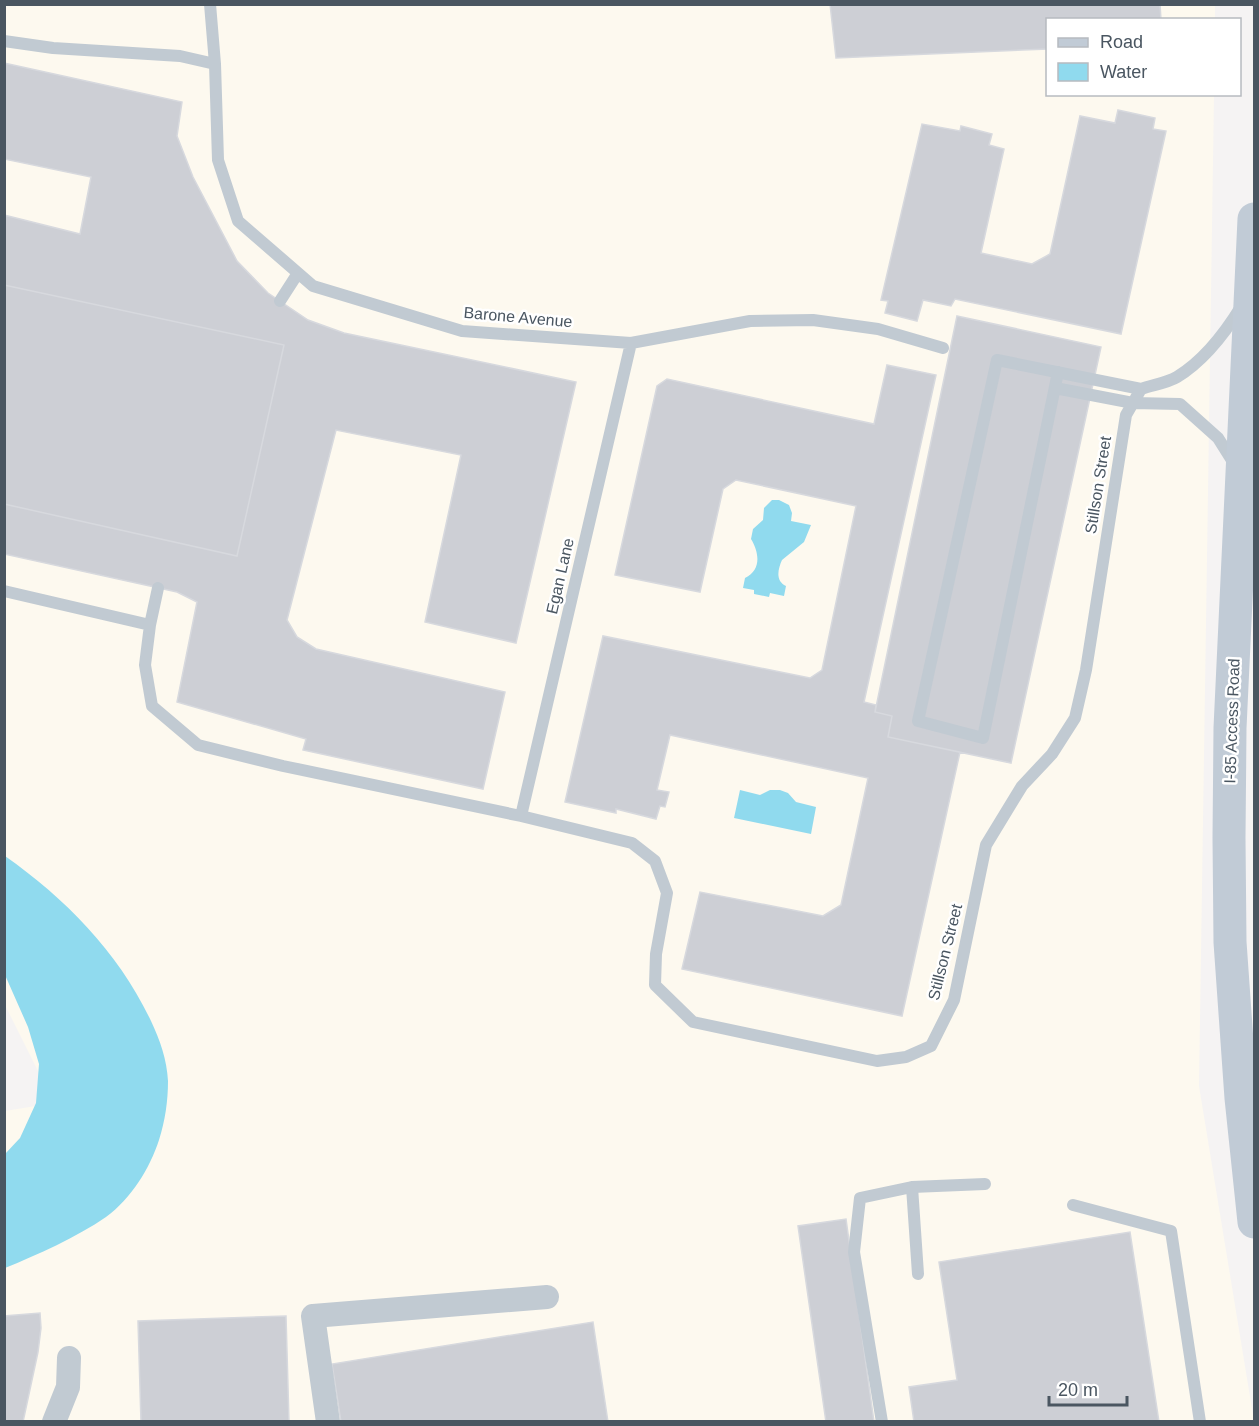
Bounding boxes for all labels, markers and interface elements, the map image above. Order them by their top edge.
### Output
legend [1046,18,1241,96]
text: Road [1100,32,1143,52]
text: Water [1100,62,1147,82]
street label: Barone Avenue [463,304,573,330]
street label: Stillson Street [1082,434,1114,535]
street label: Egan Lane [543,536,577,616]
street label: I-85 Access Road [1221,658,1243,784]
street label: Stillson Street [925,902,965,1002]
scale bar [1049,1369,1127,1407]
text: 20 m [1058,1380,1098,1400]

